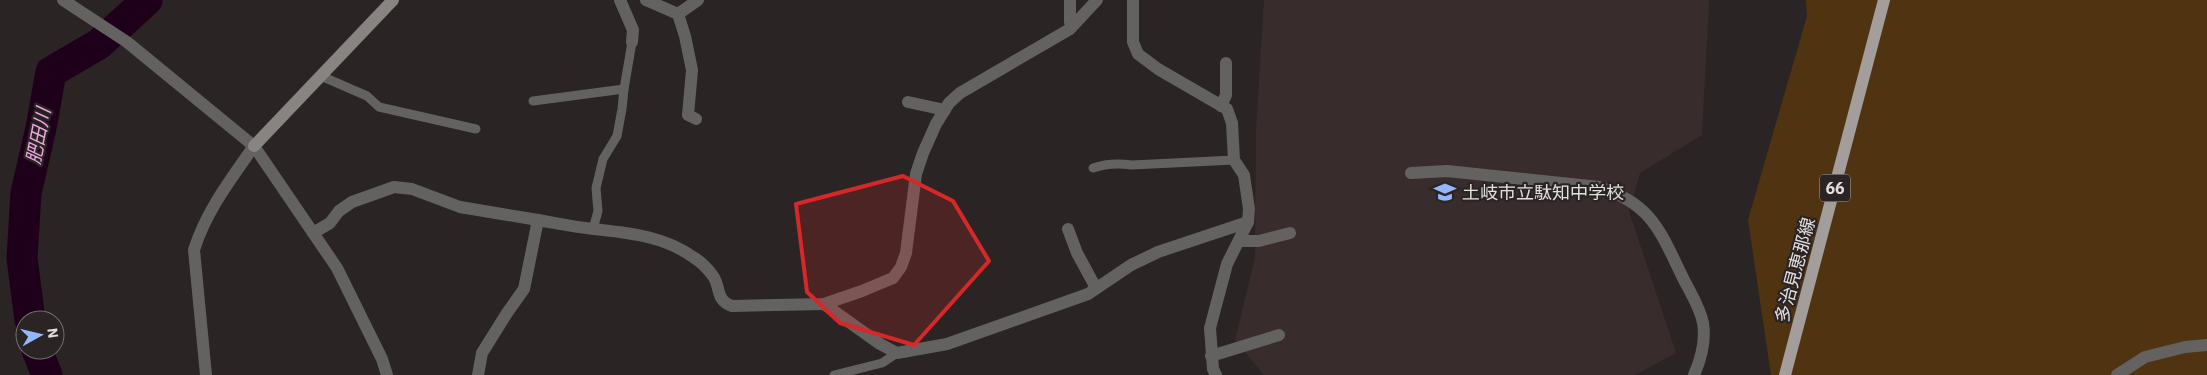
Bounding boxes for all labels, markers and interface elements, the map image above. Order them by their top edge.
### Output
water label: 肥田川 [21,104,56,166]
road number: 66 [1820,174,1850,202]
school or university icon: 土岐市立駄知中学校 [1432,179,1458,205]
place label: 土岐市立駄知中学校 [1462,181,1624,204]
street label: 多治見恵那線 [1770,215,1820,325]
north arrow [15,310,65,360]
text: N [43,327,62,339]

